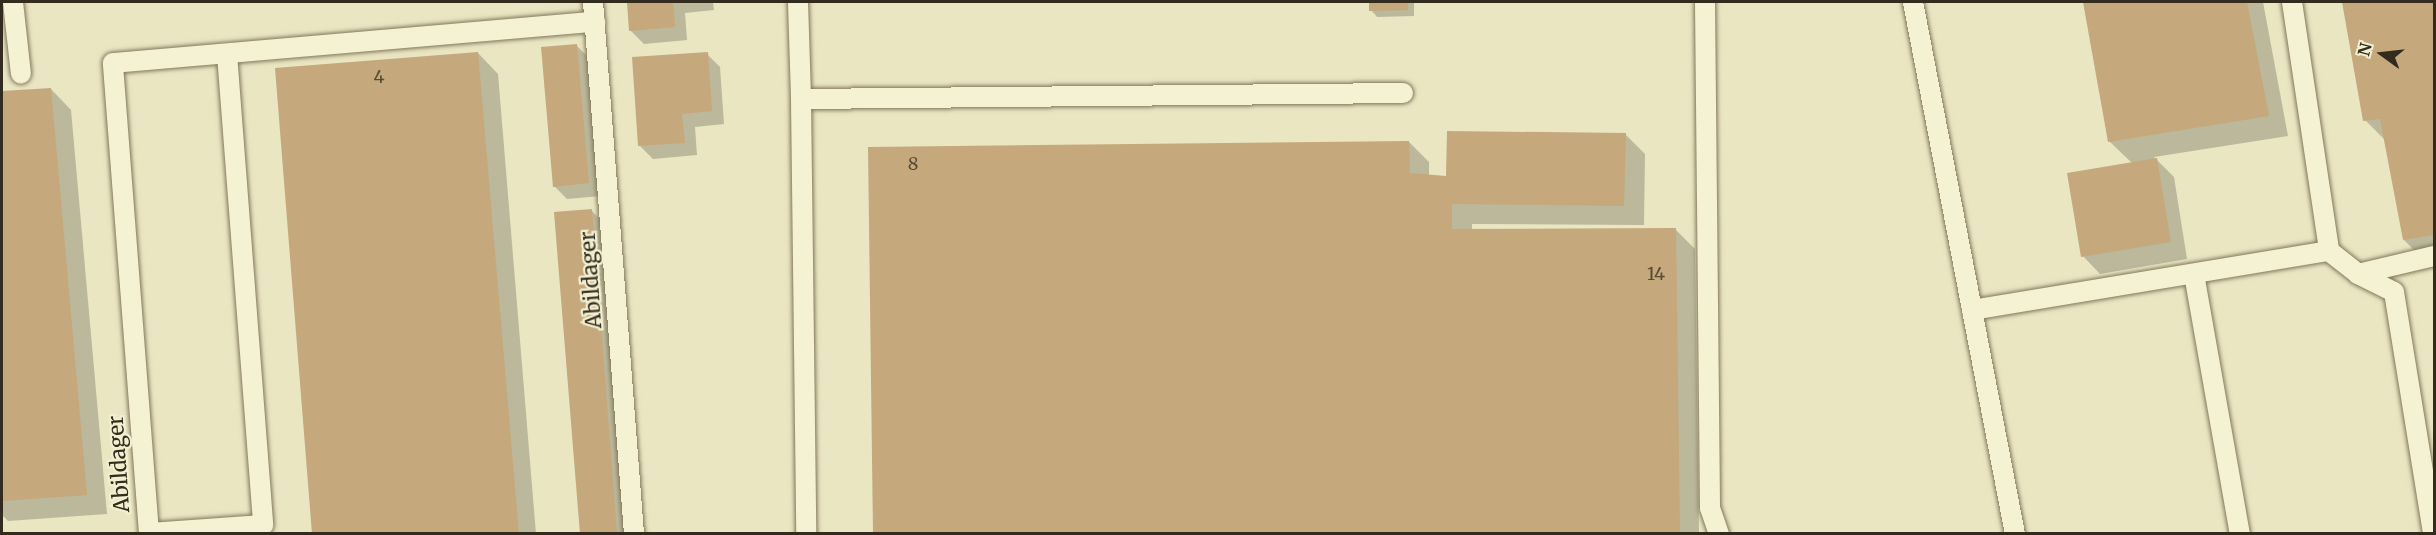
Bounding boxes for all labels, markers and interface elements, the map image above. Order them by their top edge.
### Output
north arrow [2352,24,2412,84]
text: N [2353,41,2376,58]
house number: 4 [373,66,385,88]
house number: 8 [908,153,918,175]
street label: Abildager [575,231,607,329]
house number: 14 [1647,263,1665,285]
street label: Abildager [103,415,135,513]

